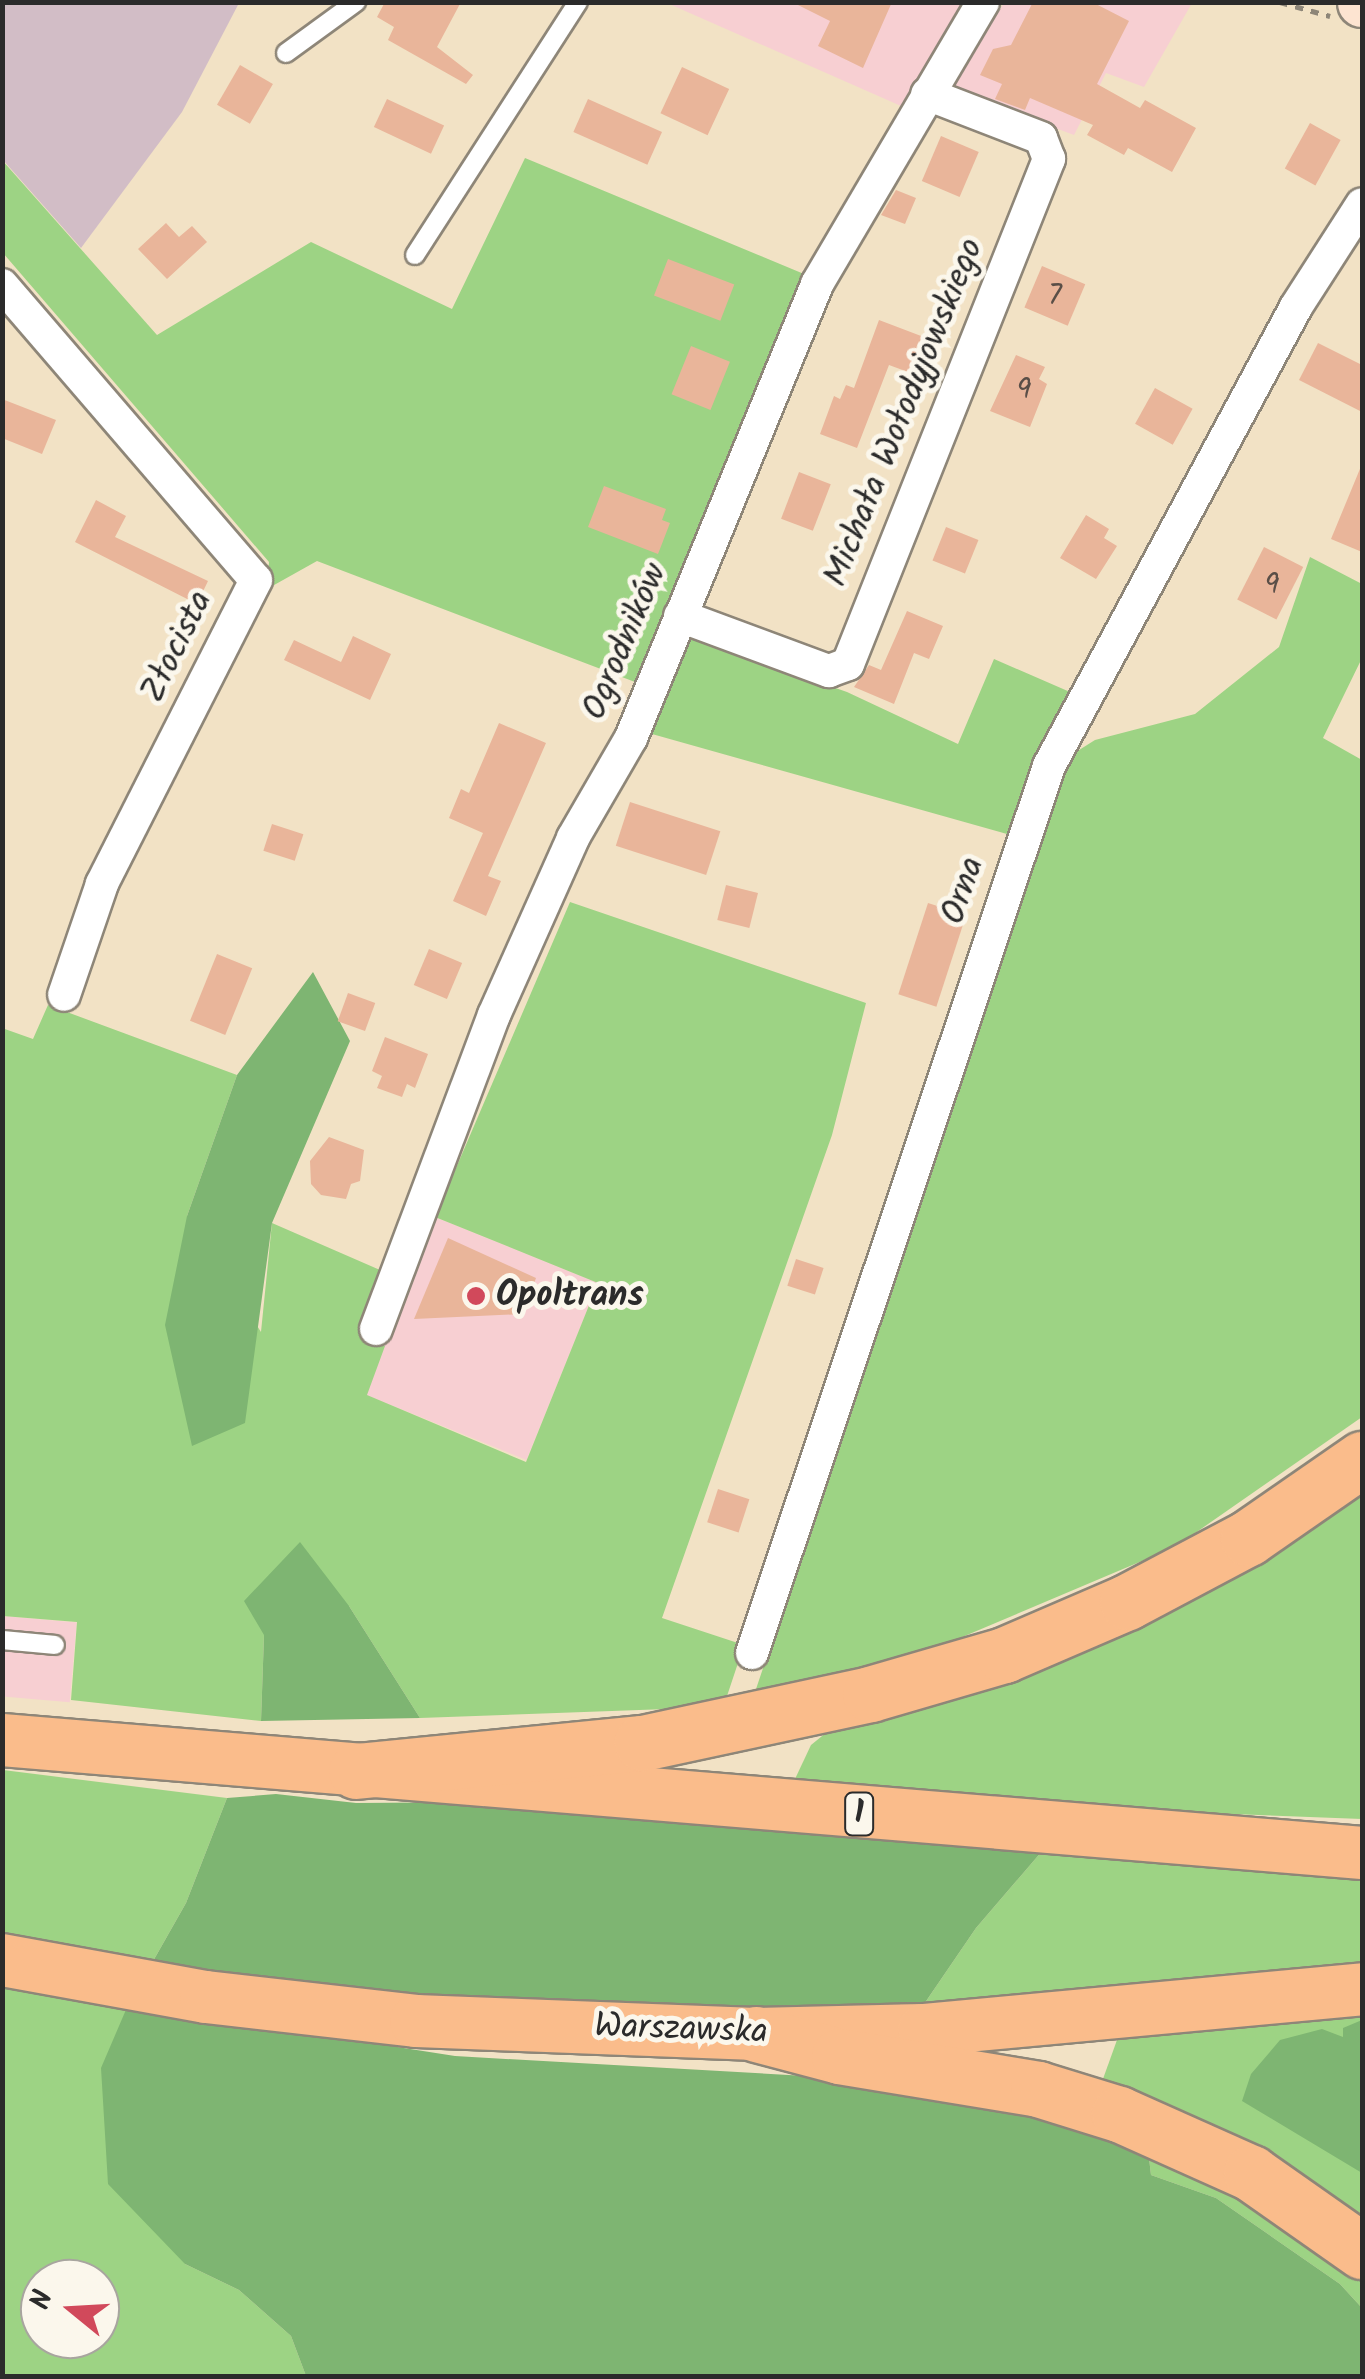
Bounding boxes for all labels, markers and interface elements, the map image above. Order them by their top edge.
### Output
street label: Michała Wołodyjowskiego [816,233,994,593]
house number: 7 [1048,278,1062,314]
house number: 9 [1017,372,1031,408]
street label: Ogrodników [574,558,678,726]
house number: 9 [1265,567,1279,603]
street label: Złocista [133,584,223,710]
street label: Orna [933,852,995,930]
place label: Opoltrans [496,1275,644,1317]
marker: Opoltrans [465,1285,487,1307]
road number: 1 [844,1787,874,1841]
street label: Warszawska [594,2006,768,2054]
north arrow [20,2259,120,2359]
text: N [19,2285,67,2316]

